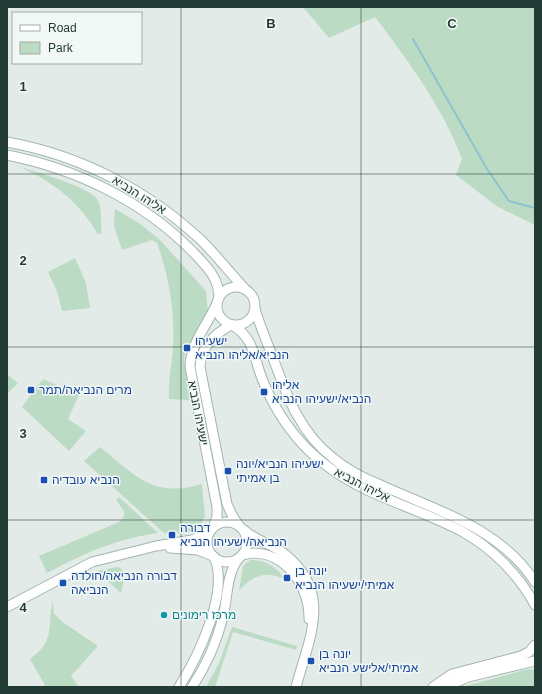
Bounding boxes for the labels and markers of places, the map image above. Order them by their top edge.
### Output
place label: ישעיהו הנביא/אליהו הנביא [195,334,289,362]
marker: ישעיהו הנביא/אליהו הנביא [182,343,192,353]
place label: אליהו הנביא/ישעיהו הנביא [272,378,371,406]
place label: מרים הנביאה/תמר [39,383,132,397]
marker: מרים הנביאה/תמר [26,385,36,395]
marker: אליהו הנביא/ישעיהו הנביא [259,387,269,397]
place label: ישעיהו הנביא/יונה בן אמיתי [236,457,324,485]
marker: ישעיהו הנביא/יונה בן אמיתי [223,466,233,476]
place label: הנביא עובדיה [52,473,120,487]
marker: הנביא עובדיה [39,475,49,485]
place label: דבורה הנביאה/ישעיהו הנביא [180,521,287,549]
marker: דבורה הנביאה/ישעיהו הנביא [167,530,177,540]
place label: יונה בן אמיתי/ישעיהו הנביא [295,564,395,592]
place label: דבורה הנביאה/חולדה הנביאה [71,569,177,597]
marker: יונה בן אמיתי/ישעיהו הנביא [282,573,292,583]
marker: דבורה הנביאה/חולדה הנביאה [58,578,68,588]
place label: מרכז רימונים [172,608,236,622]
marker: מרכז רימונים [159,610,169,620]
place label: יונה בן אמיתי/אלישע הנביא [319,647,419,675]
marker: יונה בן אמיתי/אלישע הנביא [306,656,316,666]

